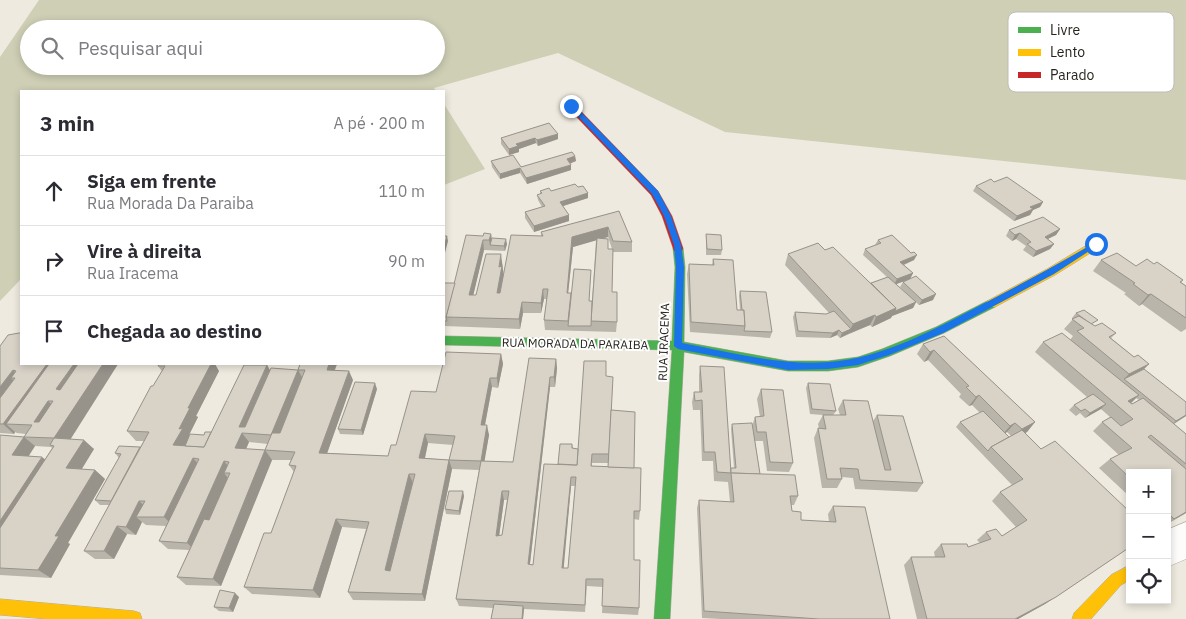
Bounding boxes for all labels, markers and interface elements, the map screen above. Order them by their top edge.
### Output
legend [1008,12,1174,92]
search box [20,20,445,75]
text: Livre [1050,21,1080,39]
icon: search [38,34,66,62]
text: Pesquisar aqui [78,36,203,60]
text: Lento [1050,43,1085,61]
text: Parado [1050,66,1094,84]
route end [560,95,583,118]
text: 3 min [40,109,95,137]
text: A pé · 200 m [334,113,425,133]
text: Siga em frente [87,169,217,193]
icon: ahead [40,177,68,205]
text: 110 m [378,181,425,201]
text: Rua Morada Da Paraiba [87,193,254,213]
route start [1085,233,1108,256]
text: Vire à direita [87,239,202,263]
icon: right [40,247,68,275]
text: 90 m [388,251,425,271]
text: Rua Iracema [87,263,179,283]
street label: RUA IRACEMA [655,302,672,381]
icon: arrive [40,317,68,345]
text: Chegada ao destino [87,319,262,343]
street label: RUA MORADA DA PARAIBA [502,335,649,352]
map controls [1126,469,1171,604]
button: + [1126,469,1171,514]
button: − [1126,514,1171,559]
button: locate [1126,559,1171,604]

